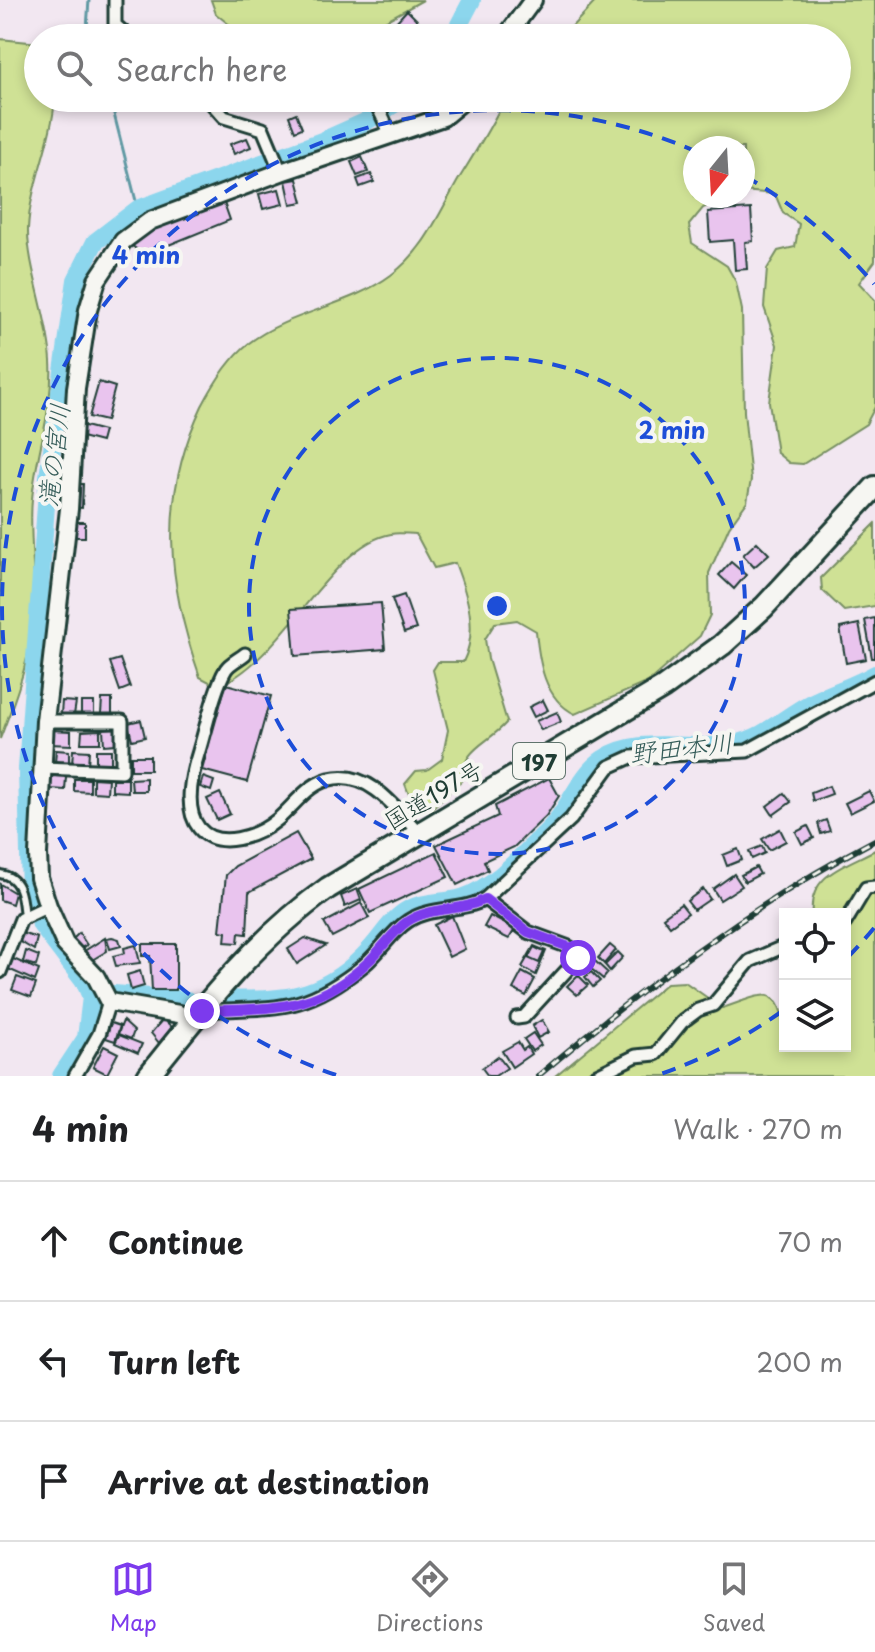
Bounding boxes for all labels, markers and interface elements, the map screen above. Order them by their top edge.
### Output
search box [24,24,851,112]
icon: search [52,46,96,90]
text: Search here [116,46,288,91]
north arrow [683,136,755,208]
text: 4 min [112,236,180,272]
water label: 滝の宮川 [27,401,79,509]
text: 2 min [638,411,706,447]
centre of rings [483,592,511,620]
water label: 野田本川 [627,722,735,772]
road number: 197 [513,743,565,779]
street label: 国道197号 [377,750,489,838]
map controls [779,908,851,1052]
button: locate [779,908,851,980]
route start [560,940,596,976]
button: layers [779,980,851,1052]
route end [184,993,220,1029]
text: 4 min [32,1102,129,1154]
text: Walk · 270 m [673,1109,843,1148]
icon: ahead [32,1219,76,1263]
text: Continue [108,1219,243,1264]
text: 70 m [778,1222,843,1261]
icon: left [32,1339,76,1383]
text: Turn left [108,1339,240,1384]
text: 200 m [756,1342,843,1381]
icon: arrive [32,1459,76,1503]
text: Arrive at destination [108,1459,430,1504]
tab: Map [110,1557,157,1638]
tab: Directions [376,1557,483,1638]
tab: Saved [703,1557,765,1638]

